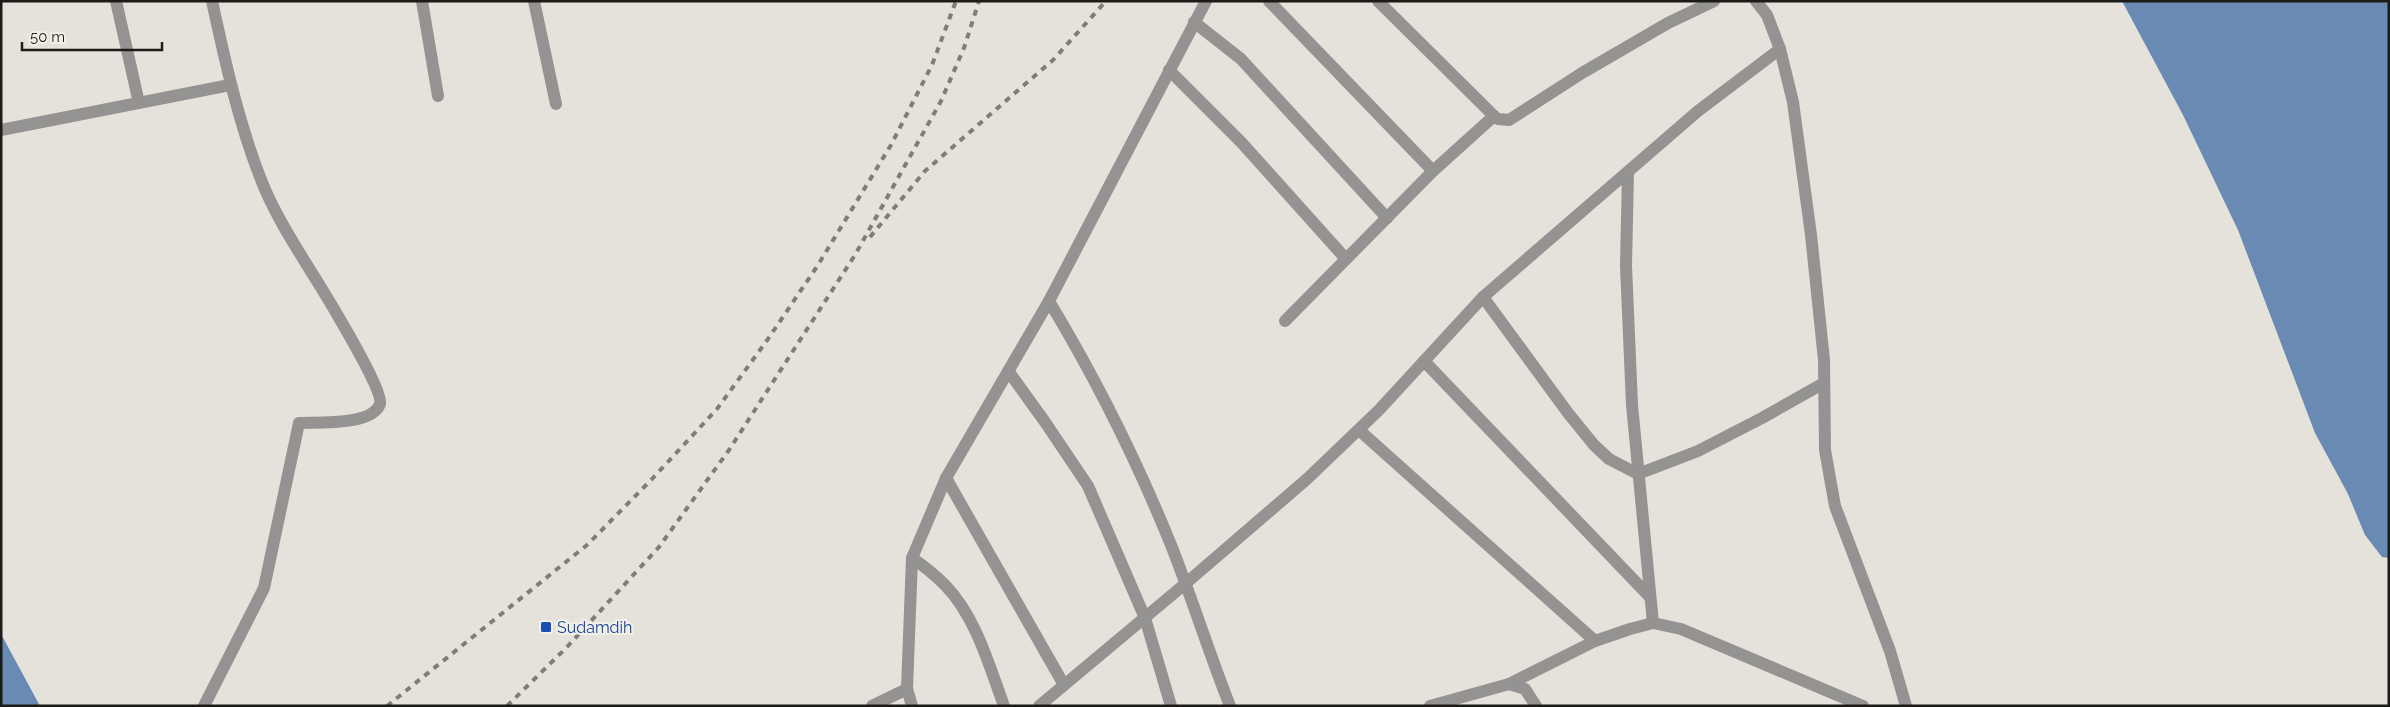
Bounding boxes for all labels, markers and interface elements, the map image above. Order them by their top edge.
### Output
scale bar [22,20,162,52]
text: 50 m [30,28,65,46]
place label: Sudamdih [557,618,632,637]
marker: Sudamdih [539,620,553,634]

